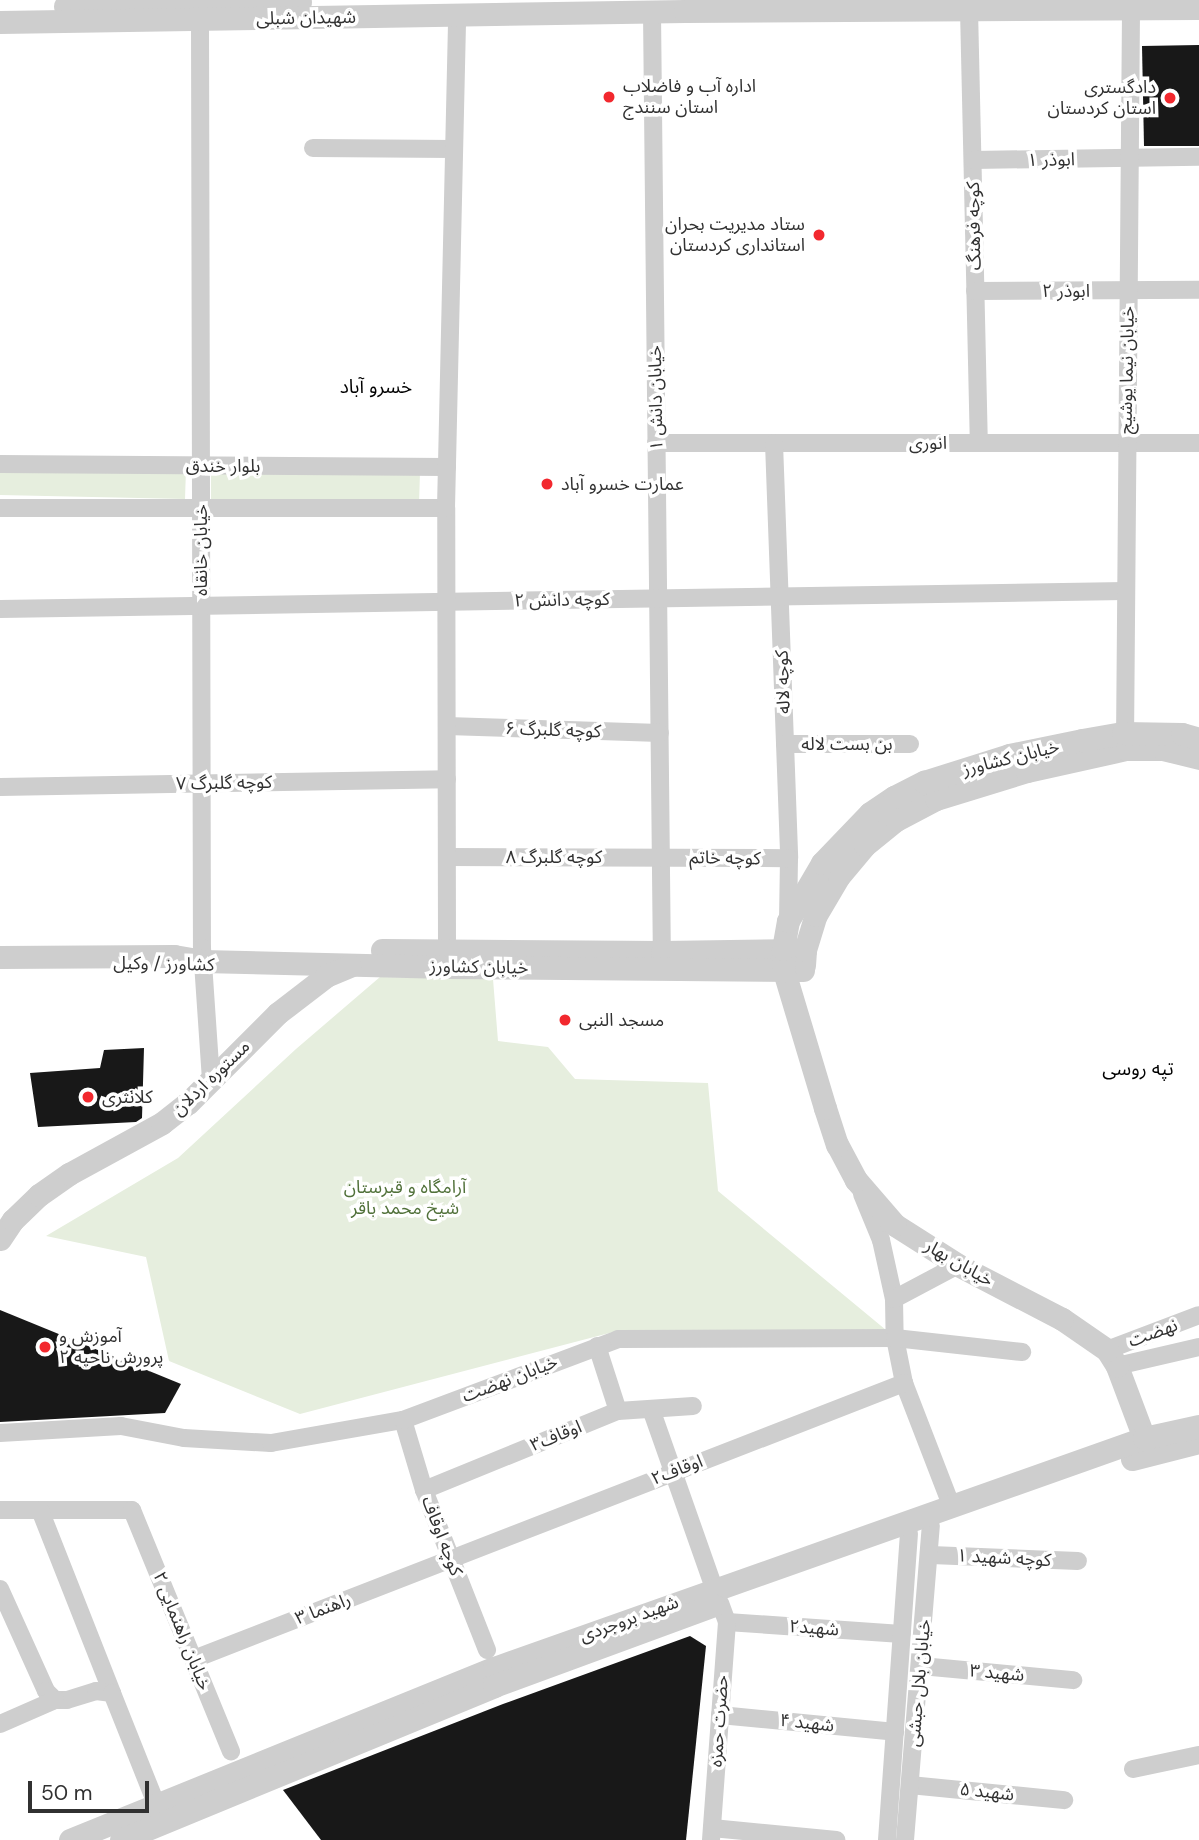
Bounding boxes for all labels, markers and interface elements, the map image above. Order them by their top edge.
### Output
street label: شهیدان شبلی [256,6,356,30]
place label: اداره آب و فاضلاب استان سنندج [623,76,756,119]
place label: دادگستری استان کردستان [1048,77,1156,119]
marker: اداره آب و فاضلاب استان سنندج [601,89,617,105]
marker: دادگستری استان کردستان [1162,90,1178,106]
street label: ابوذر ۱ [1027,149,1075,171]
street label: کوچه فرهنگ [962,182,986,270]
place label: ستاد مدیریت بحران استانداری کردستان [665,214,805,256]
marker: ستاد مدیریت بحران استانداری کردستان [811,227,827,243]
street label: ابوذر ۲ [1042,280,1090,302]
street label: خیابان نیما یوشیج [1115,306,1139,434]
street label: خیابان دانش ۱ [644,345,668,451]
district label: خسرو آباد [340,376,412,398]
street label: انوری [909,432,947,454]
street label: بلوار خندق [186,455,260,477]
place label: عمارت خسرو آباد [561,473,684,495]
marker: عمارت خسرو آباد [539,476,555,492]
street label: خیابان خانقاه [190,504,212,596]
street label: کوچه دانش ۲ [514,588,610,612]
street label: کوچه لاله [771,650,795,714]
street label: کوچه گلبرگ ۶ [504,718,602,742]
street label: بن بست لاله [801,733,893,755]
street label: خیابان کشاورز [960,736,1062,780]
street label: کوچه گلبرگ ۷ [176,771,272,795]
street label: کوچه گلبرگ ۸ [506,846,602,868]
street label: کوچه خاتم [689,847,761,869]
street label: کشاورز / وکیل [113,952,215,976]
street label: خیابان کشاورز [429,955,529,979]
place label: مسجد النبی [579,1009,664,1031]
marker: مسجد النبی [557,1012,573,1028]
street label: مستوره اردلان [168,1036,254,1120]
district label: تپه روسی [1102,1058,1174,1080]
place label: کلانتری [102,1086,153,1108]
marker: کلانتری [80,1089,96,1105]
park label: آرامگاه و قبرستان شیخ محمد باقر [344,1177,466,1220]
street label: خیابان بهار [921,1235,997,1291]
street label: نهضت [1125,1314,1181,1352]
place label: آموزش و پرورش ناحیه ۲ [59,1326,163,1368]
marker: آموزش و پرورش ناحیه ۲ [37,1339,53,1355]
street label: خیابان نهضت [459,1351,561,1407]
street label: اوقاف۳ [527,1416,585,1456]
street label: اوقاف۲ [648,1450,706,1490]
street label: کوچه اوقاف [417,1493,467,1579]
street label: کوچه شهید ۱ [956,1545,1052,1571]
street label: خیابان راهنمایی ۲ [148,1569,216,1693]
street label: راهنما ۳ [292,1589,354,1629]
street label: شهید بروجردی [577,1591,681,1647]
street label: شهید۲ [788,1615,840,1641]
street label: خیابان بلال حبشی [903,1618,935,1748]
street label: شهید ۳ [969,1660,1025,1686]
street label: حضرت حمزه [705,1674,733,1768]
street label: شهید ۴ [779,1709,835,1737]
scale bar [32,1766,152,1810]
street label: شهید ۵ [959,1778,1015,1806]
text: 50 m [41,1779,92,1807]

